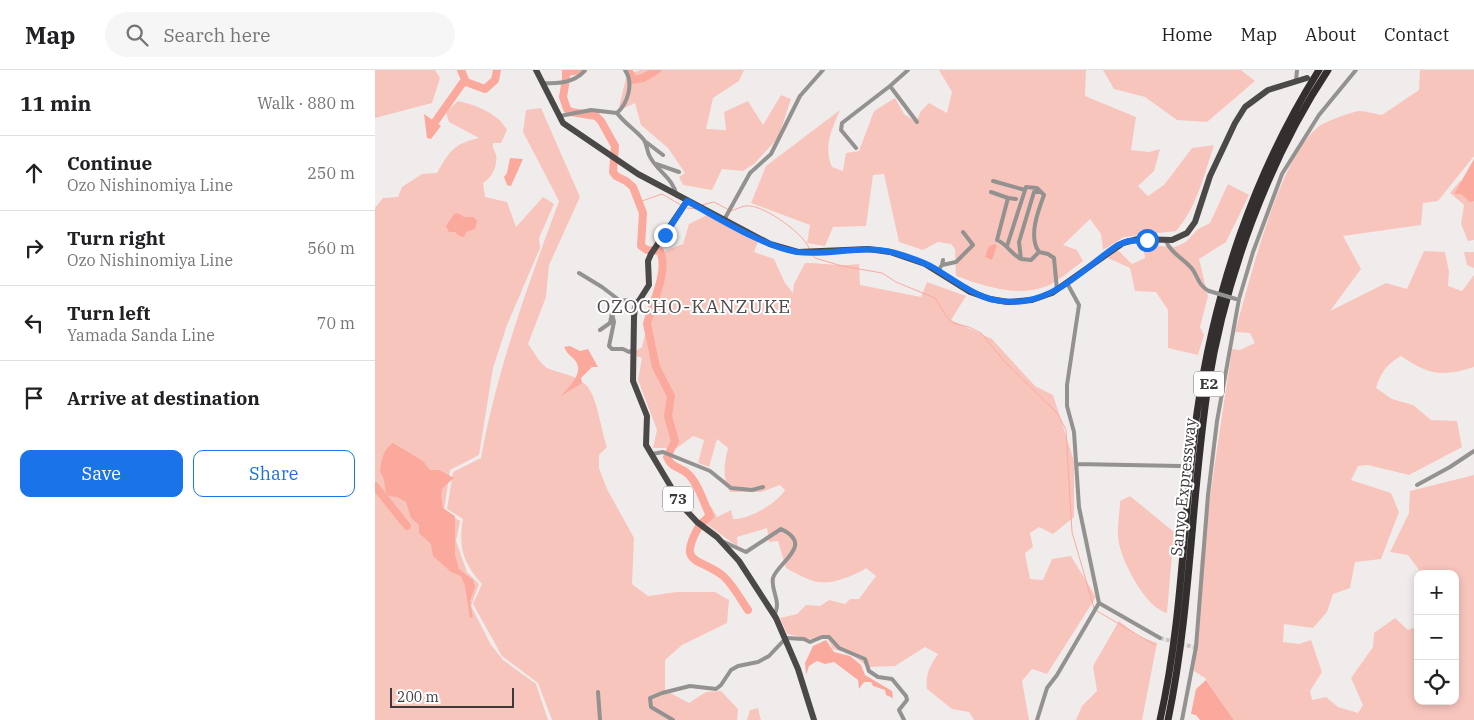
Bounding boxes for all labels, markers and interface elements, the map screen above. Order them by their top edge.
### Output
search box [105,12,455,57]
text: Map [25,19,75,51]
icon: search [123,21,151,49]
text: Search here [163,23,270,47]
text: Home [1161,23,1213,46]
text: Map [1241,23,1277,46]
text: About [1305,23,1356,46]
text: Contact [1384,23,1449,46]
text: 11 min [20,89,91,117]
text: Walk · 880 m [257,93,355,113]
text: Continue [67,151,152,175]
icon: ahead [20,159,48,187]
text: 250 m [307,163,355,183]
text: Ozo Nishinomiya Line [67,175,233,195]
route end [654,224,677,247]
text: Turn right [67,226,165,250]
route start [1136,229,1159,252]
icon: right [20,234,48,262]
text: 560 m [307,238,355,258]
text: Ozo Nishinomiya Line [67,250,233,270]
district label: OZOCHO-KANZUKE [597,294,791,318]
text: Turn left [67,301,150,325]
icon: left [20,309,48,337]
text: 70 m [317,313,355,333]
text: Yamada Sanda Line [67,325,215,345]
road number: E2 [1194,372,1224,396]
icon: arrive [20,384,48,412]
text: Arrive at destination [67,386,260,410]
street label: Sanyo Expressway [1166,416,1200,557]
button: Save [20,450,183,497]
button: Share [193,450,355,497]
road number: 73 [663,486,693,512]
map controls [1414,570,1459,705]
button: + [1414,570,1459,615]
button: − [1414,615,1459,660]
button: locate [1414,660,1459,705]
scale bar [390,685,514,708]
text: 200 m [397,688,439,706]

